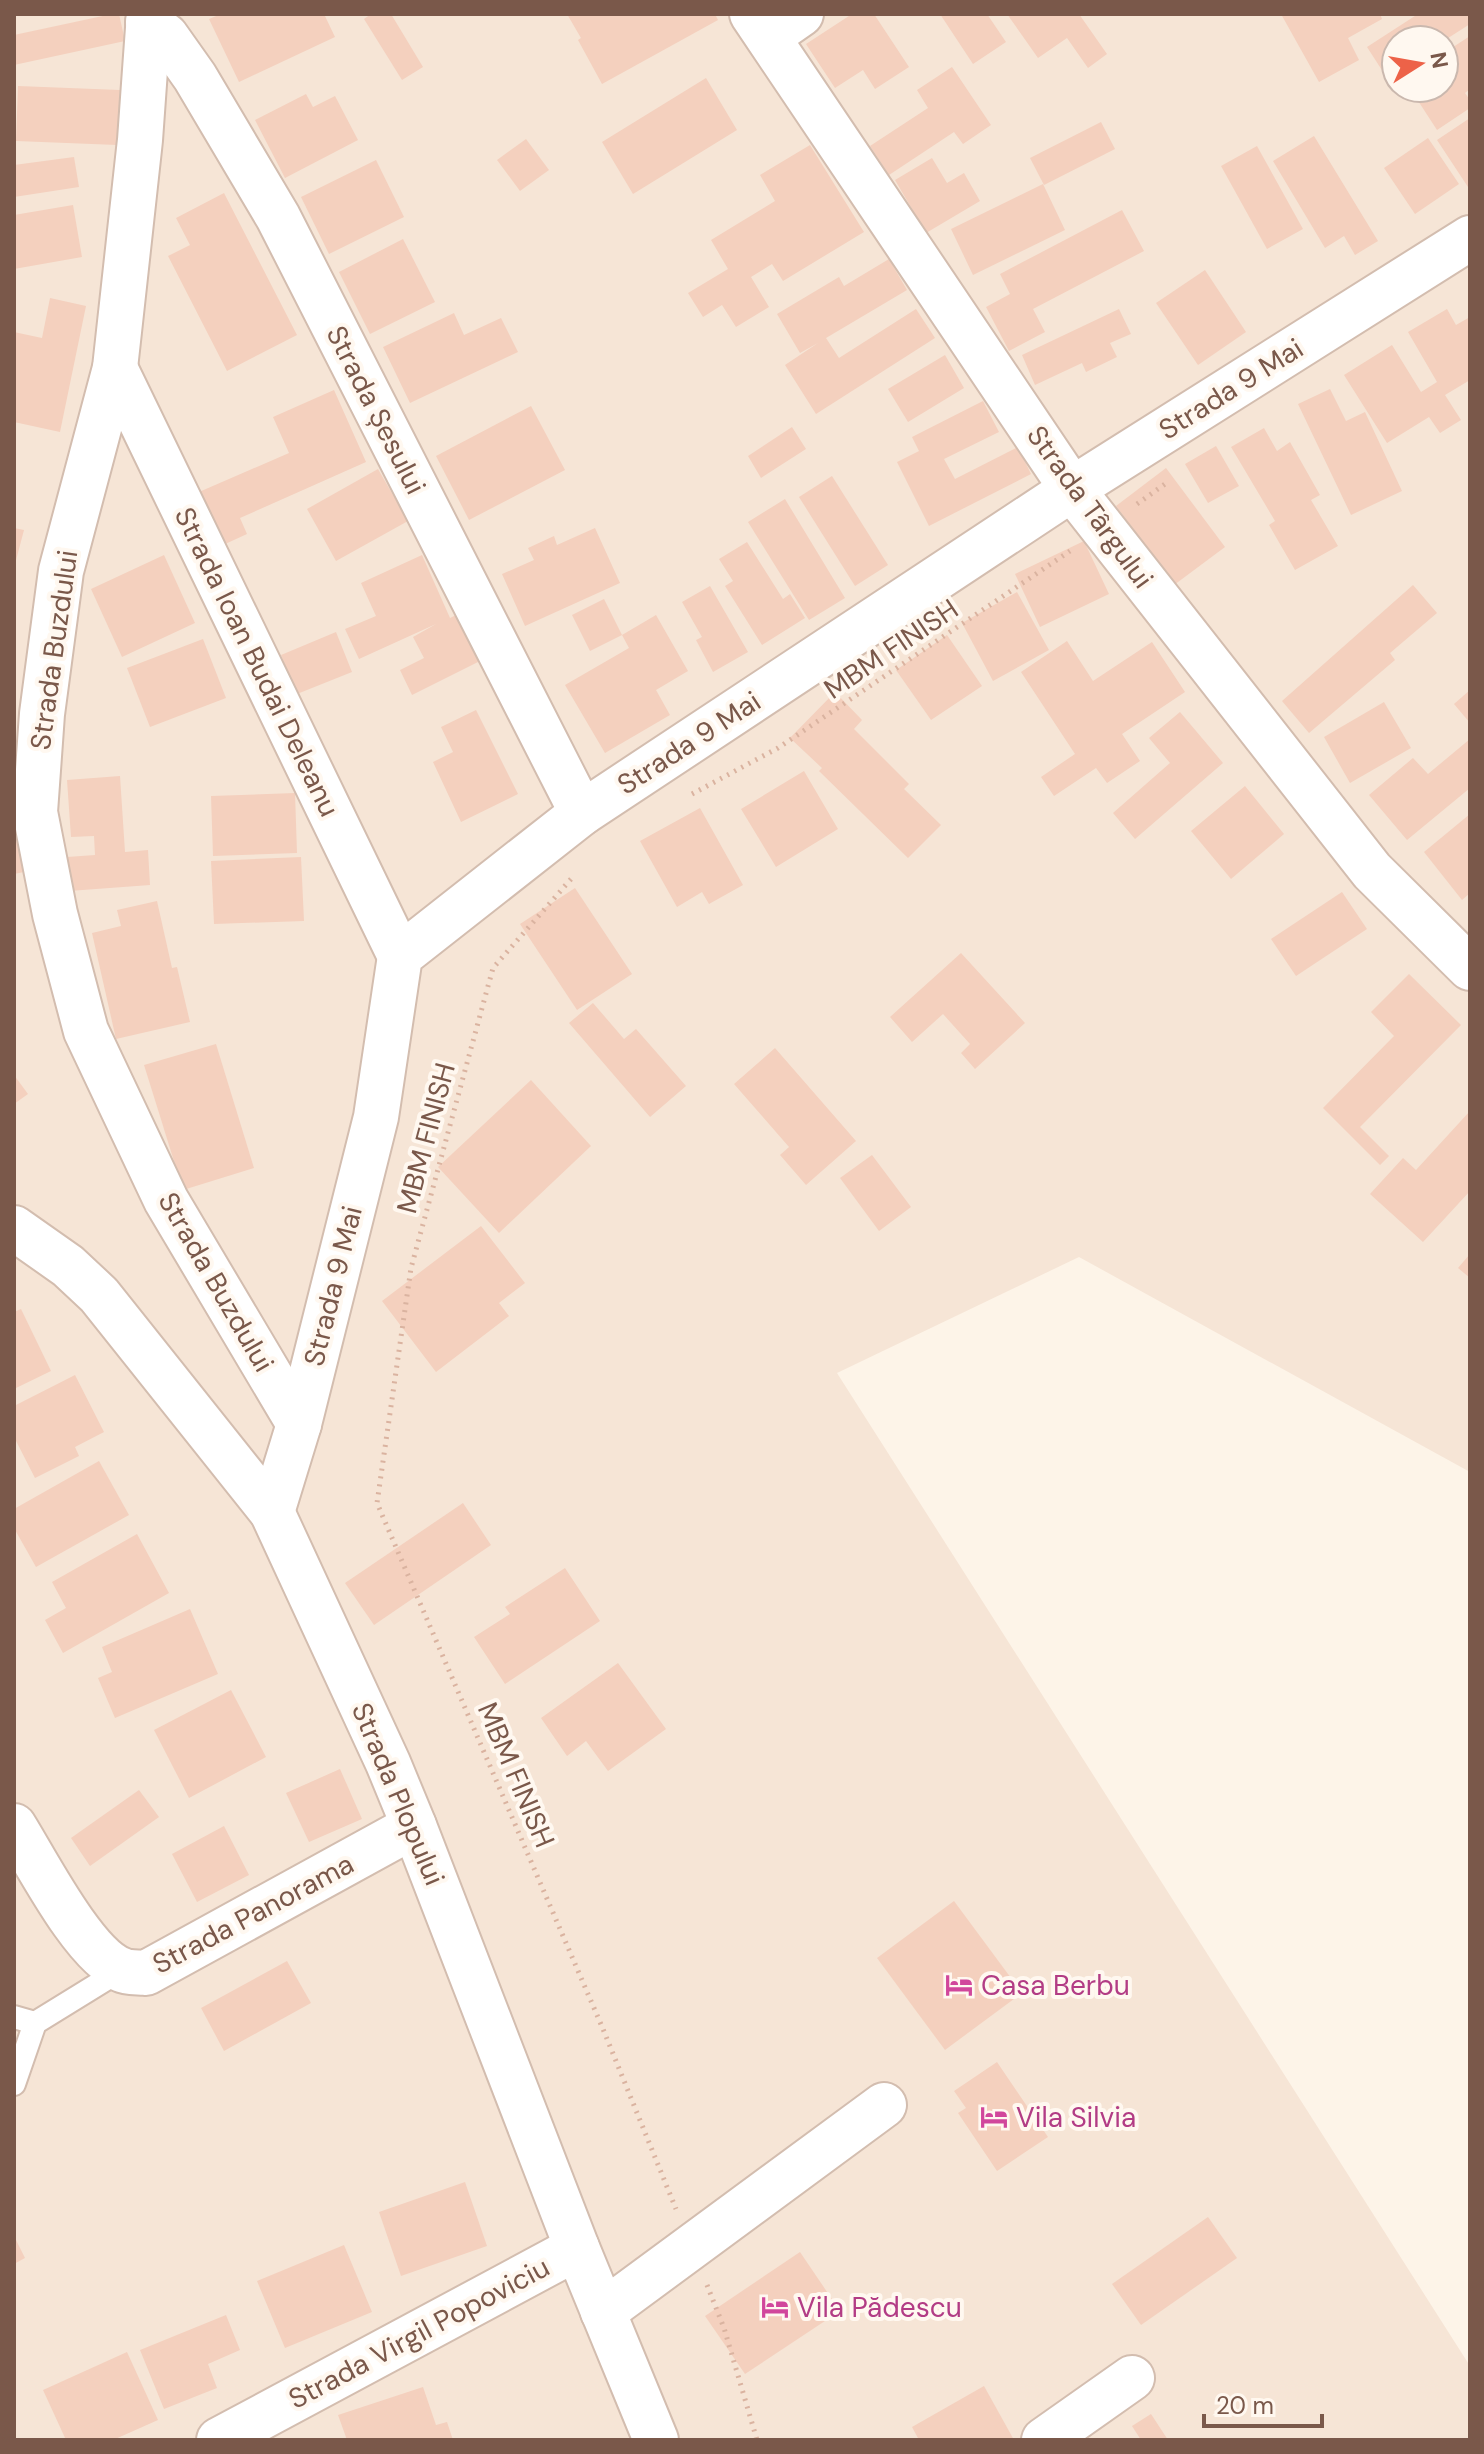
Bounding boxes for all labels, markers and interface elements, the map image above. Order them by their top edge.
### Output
north arrow [1380,24,1460,104]
text: N [1423,50,1455,71]
street label: Strada Șesului [318,319,434,501]
street label: Strada 9 Mai [1152,330,1310,448]
street label: Strada Târgului [1018,418,1162,596]
street label: Strada Ioan Budai Deleanu [166,501,348,823]
street label: Strada Buzdului [22,548,86,752]
street label: MBM FINISH [817,591,965,707]
street label: Strada 9 Mai [610,683,768,803]
street label: MBM FINISH [388,1059,464,1217]
street label: Strada Buzdului [150,1186,282,1378]
street label: Strada 9 Mai [295,1202,371,1370]
street label: Strada Plopului [343,1697,453,1891]
street label: MBM FINISH [469,1697,563,1853]
street label: Strada Panorama [146,1845,360,1983]
place label: Casa Berbu [981,1967,1130,2004]
hotel icon: Casa Berbu [944,1970,974,2000]
place label: Vila Silvia [1016,2099,1136,2136]
hotel icon: Vila Silvia [979,2102,1009,2132]
street label: Strada Virgil Popoviciu [282,2249,556,2417]
place label: Vila Pădescu [797,2289,962,2326]
hotel icon: Vila Pădescu [760,2292,790,2322]
scale bar [1204,2378,1322,2428]
text: 20 m [1216,2390,1274,2421]

